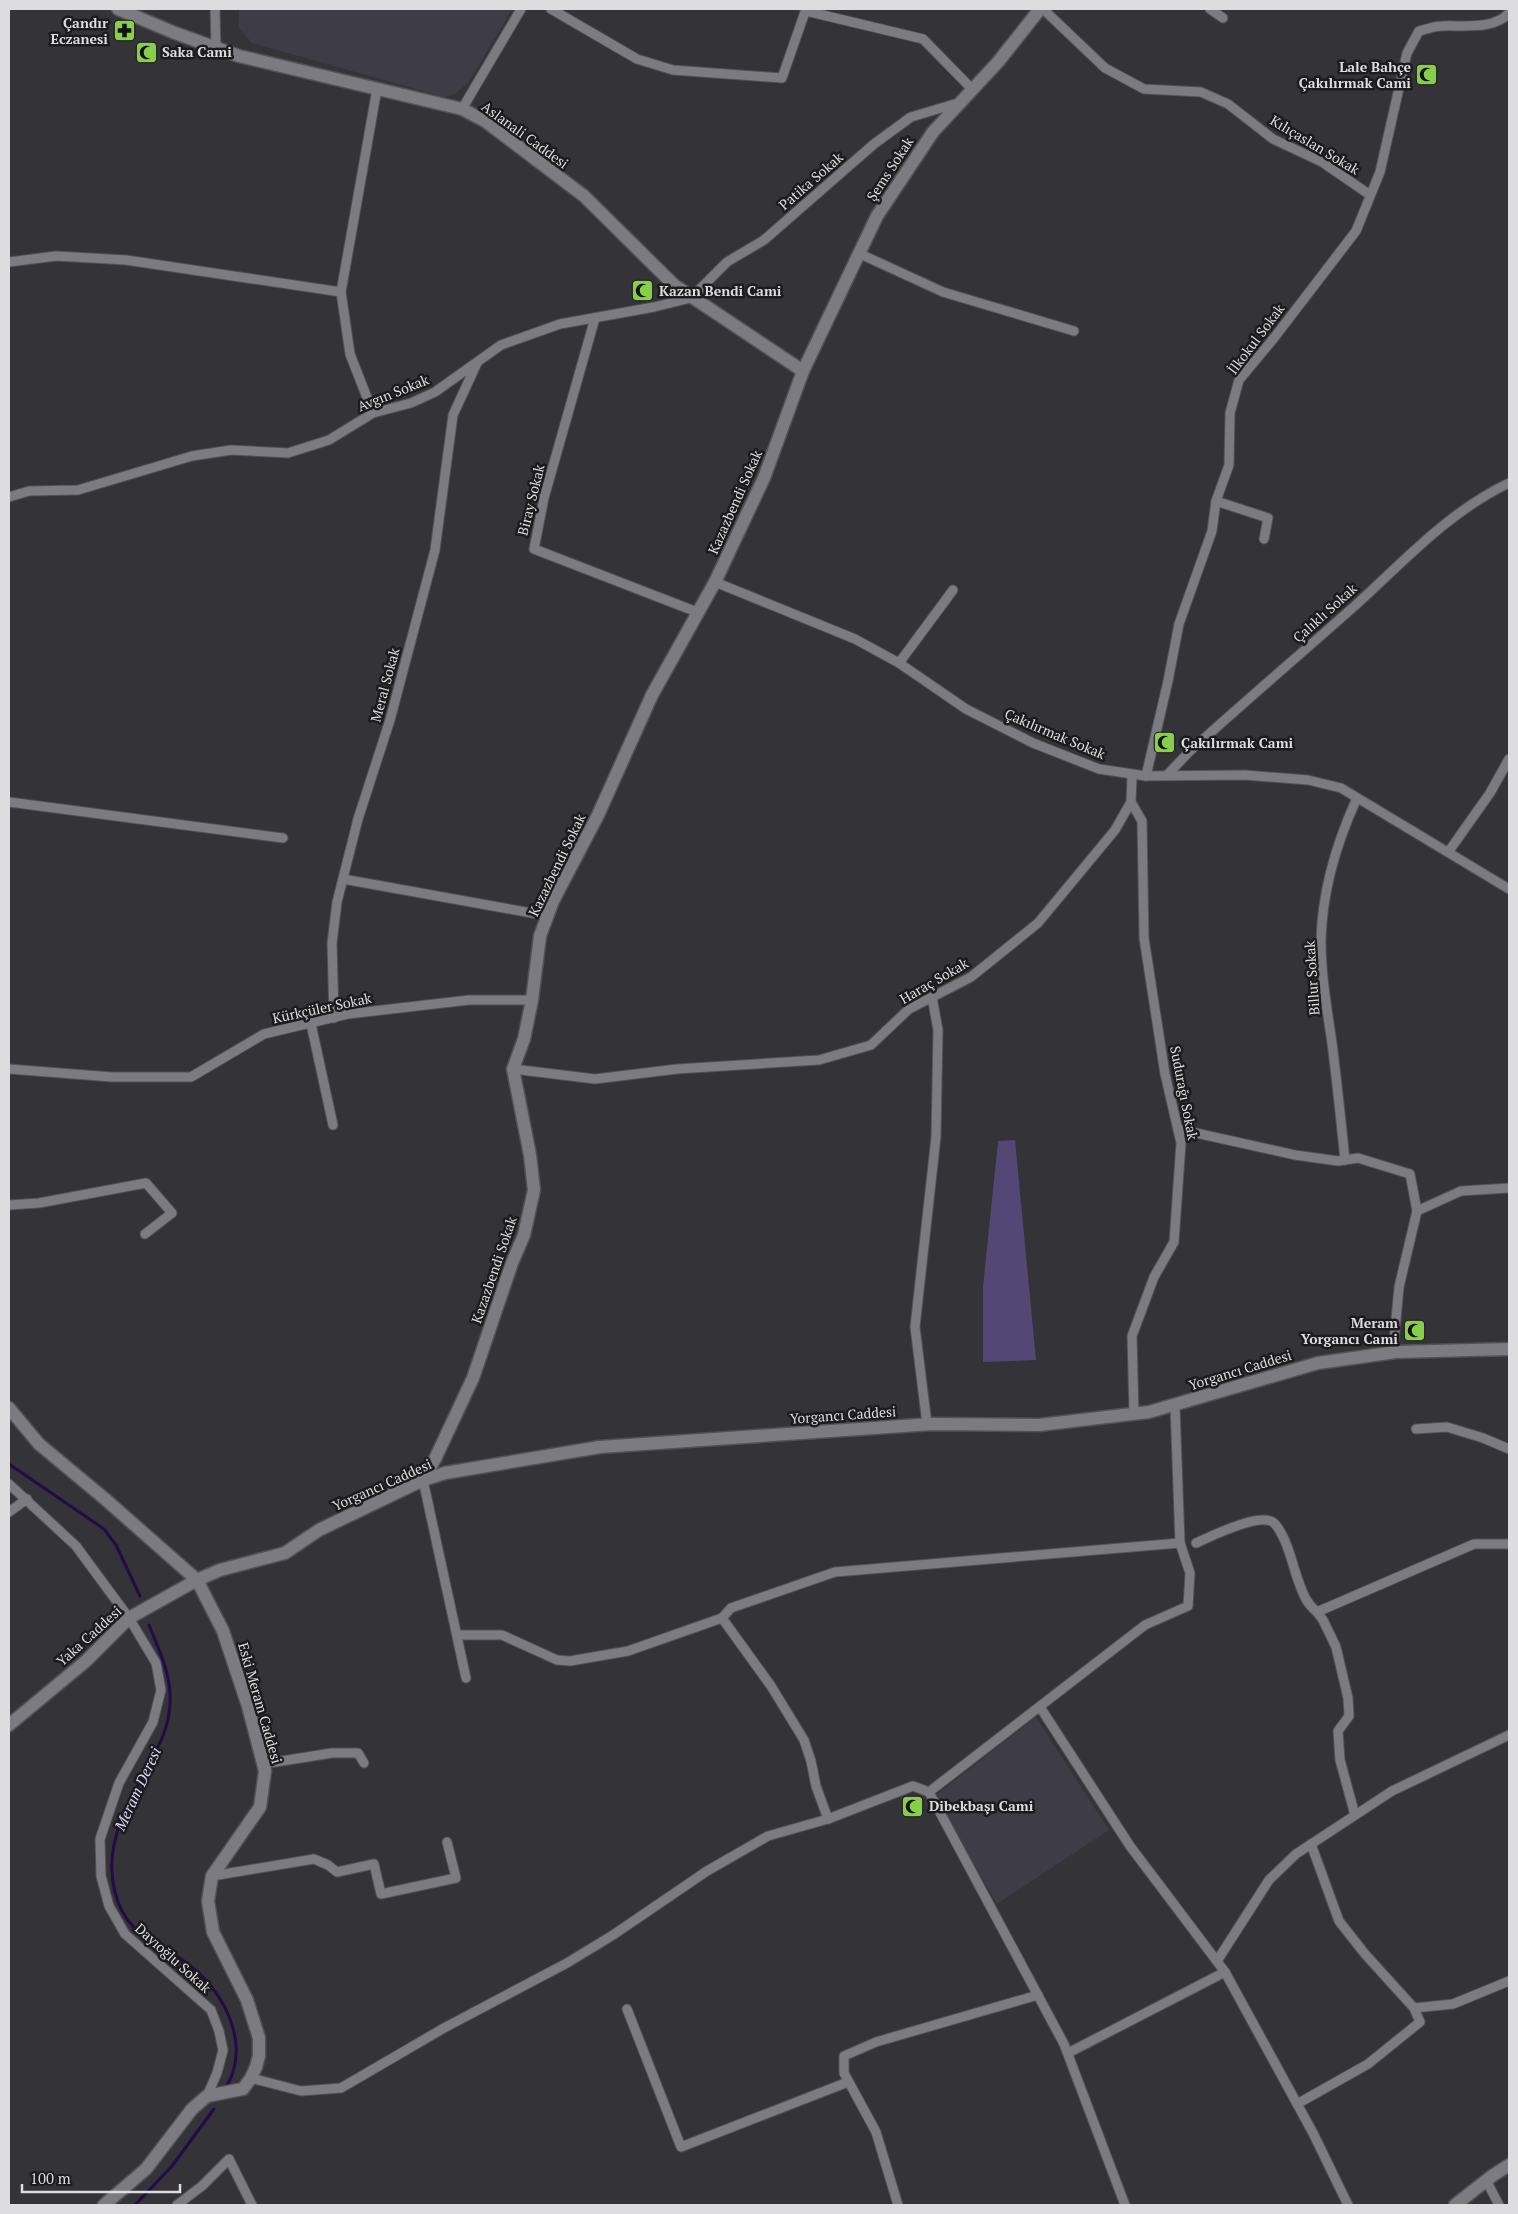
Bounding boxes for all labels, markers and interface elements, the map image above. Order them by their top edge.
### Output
place label: Çandır Eczanesi [50,13,108,48]
pharmacy icon: Çandır Eczanesi [112,19,136,43]
mosque icon: Saka Cami [134,40,158,64]
place label: Saka Cami [162,42,232,61]
place label: Lale Bahçe Çakılırmak Cami [1299,57,1411,92]
mosque icon: Lale Bahçe Çakılırmak Cami [1415,63,1439,87]
street label: Aslanali Caddesi [478,97,573,173]
street label: Kılıçaslan Sokak [1267,110,1364,179]
street label: Şems Sokak [862,132,918,204]
street label: Patika Sokak [775,147,847,214]
mosque icon: Kazan Bendi Cami [631,279,655,303]
place label: Kazan Bendi Cami [659,281,782,300]
street label: İlkokul Sokak [1223,299,1289,378]
street label: Avgın Sokak [354,369,432,415]
street label: Kazazbendi Sokak [703,446,766,557]
street label: Biray Sokak [513,462,549,537]
street label: Çalıklı Sokak [1288,578,1361,647]
street label: Meral Sokak [366,645,404,724]
street label: Çakılırmak Sokak [1002,704,1109,764]
mosque icon: Çakılırmak Cami [1153,731,1177,755]
place label: Çakılırmak Cami [1181,733,1294,752]
street label: Kazazbendi Sokak [523,810,590,919]
street label: Billur Sokak [1299,939,1324,1016]
street label: Haraç Sokak [896,953,972,1008]
street label: Kürkçüler Sokak [271,988,374,1027]
street label: Sudurağı Sokak [1166,1044,1203,1142]
street label: Kazazbendi Sokak [466,1213,521,1326]
place label: Meram Yorgancı Cami [1301,1313,1398,1348]
mosque icon: Meram Yorgancı Cami [1402,1319,1426,1343]
street label: Yorgancı Caddesi [1186,1345,1294,1394]
street label: Yorgancı Caddesi [789,1401,897,1428]
street label: Yorgancı Caddesi [329,1454,434,1515]
street label: Yaka Caddesi [52,1601,125,1670]
street label: Eski Meram Caddesi [234,1640,287,1766]
water label: Meram Deresi [109,1743,165,1834]
mosque icon: Dibekbaşı Cami [901,1794,925,1818]
place label: Dibekbaşı Cami [929,1796,1034,1815]
street label: Dayıoğlu Sokak [131,1919,216,1997]
scale bar [22,2162,180,2194]
text: 100 m [30,2168,71,2188]

